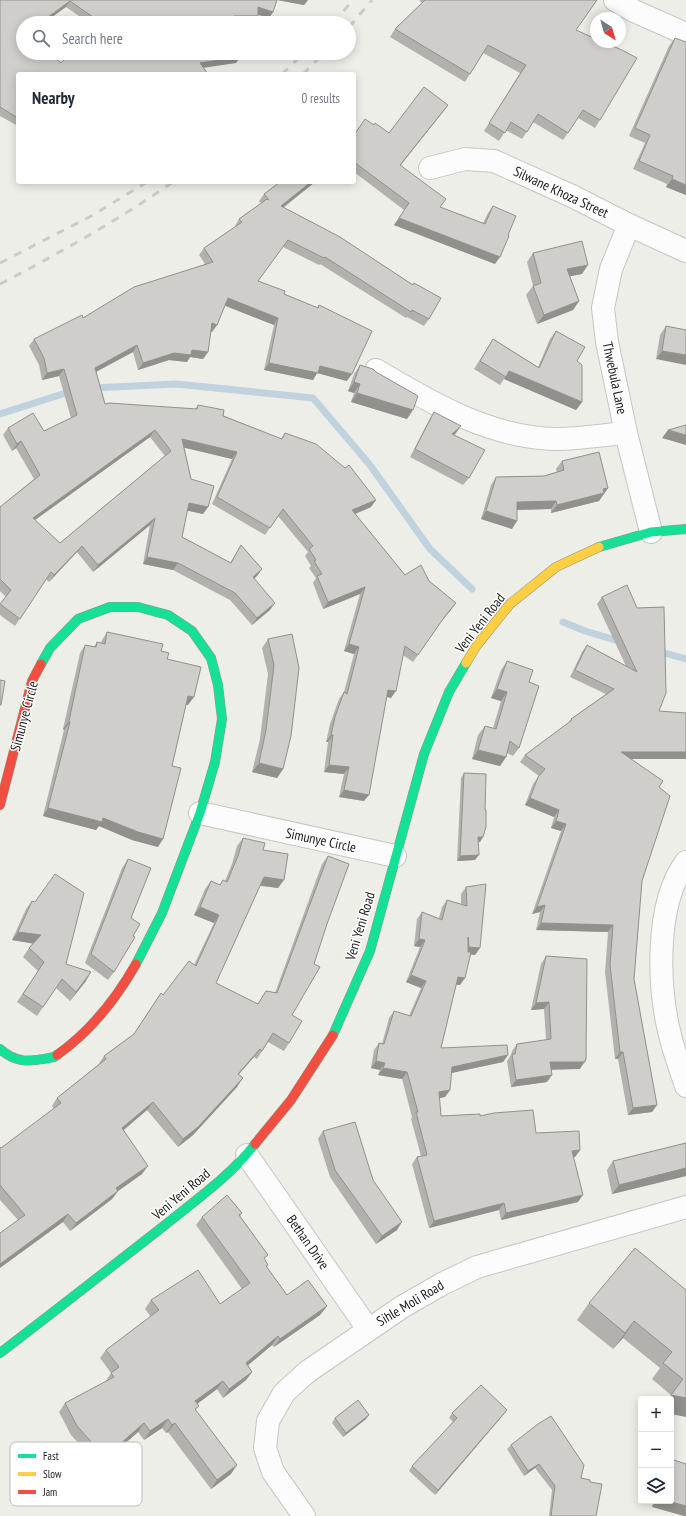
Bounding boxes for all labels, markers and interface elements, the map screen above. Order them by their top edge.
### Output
north arrow [590,12,626,48]
search box [16,16,356,60]
icon: search [30,27,52,49]
text: Search here [62,29,123,48]
text: Nearby [32,87,75,109]
text: 0 results [301,90,340,107]
street label: Silwane Khoza Street [511,162,611,222]
street label: Thwebula Lane [599,340,631,416]
street label: Veni Yeni Road [451,590,509,657]
street label: Simunye Circle [6,679,42,753]
street label: Simunye Circle [284,824,358,856]
street label: Veni Yeni Road [341,890,379,963]
street label: Veni Yeni Road [147,1164,214,1224]
street label: Bethan Drive [283,1211,333,1273]
street label: Sihle Moli Road [373,1276,447,1330]
map controls [638,1396,674,1504]
button: + [638,1396,674,1432]
button: − [638,1432,674,1468]
legend [10,1442,142,1506]
text: Fast [43,1449,59,1463]
text: Slow [43,1467,62,1481]
button: layers [638,1468,674,1504]
text: Jam [42,1485,57,1499]

